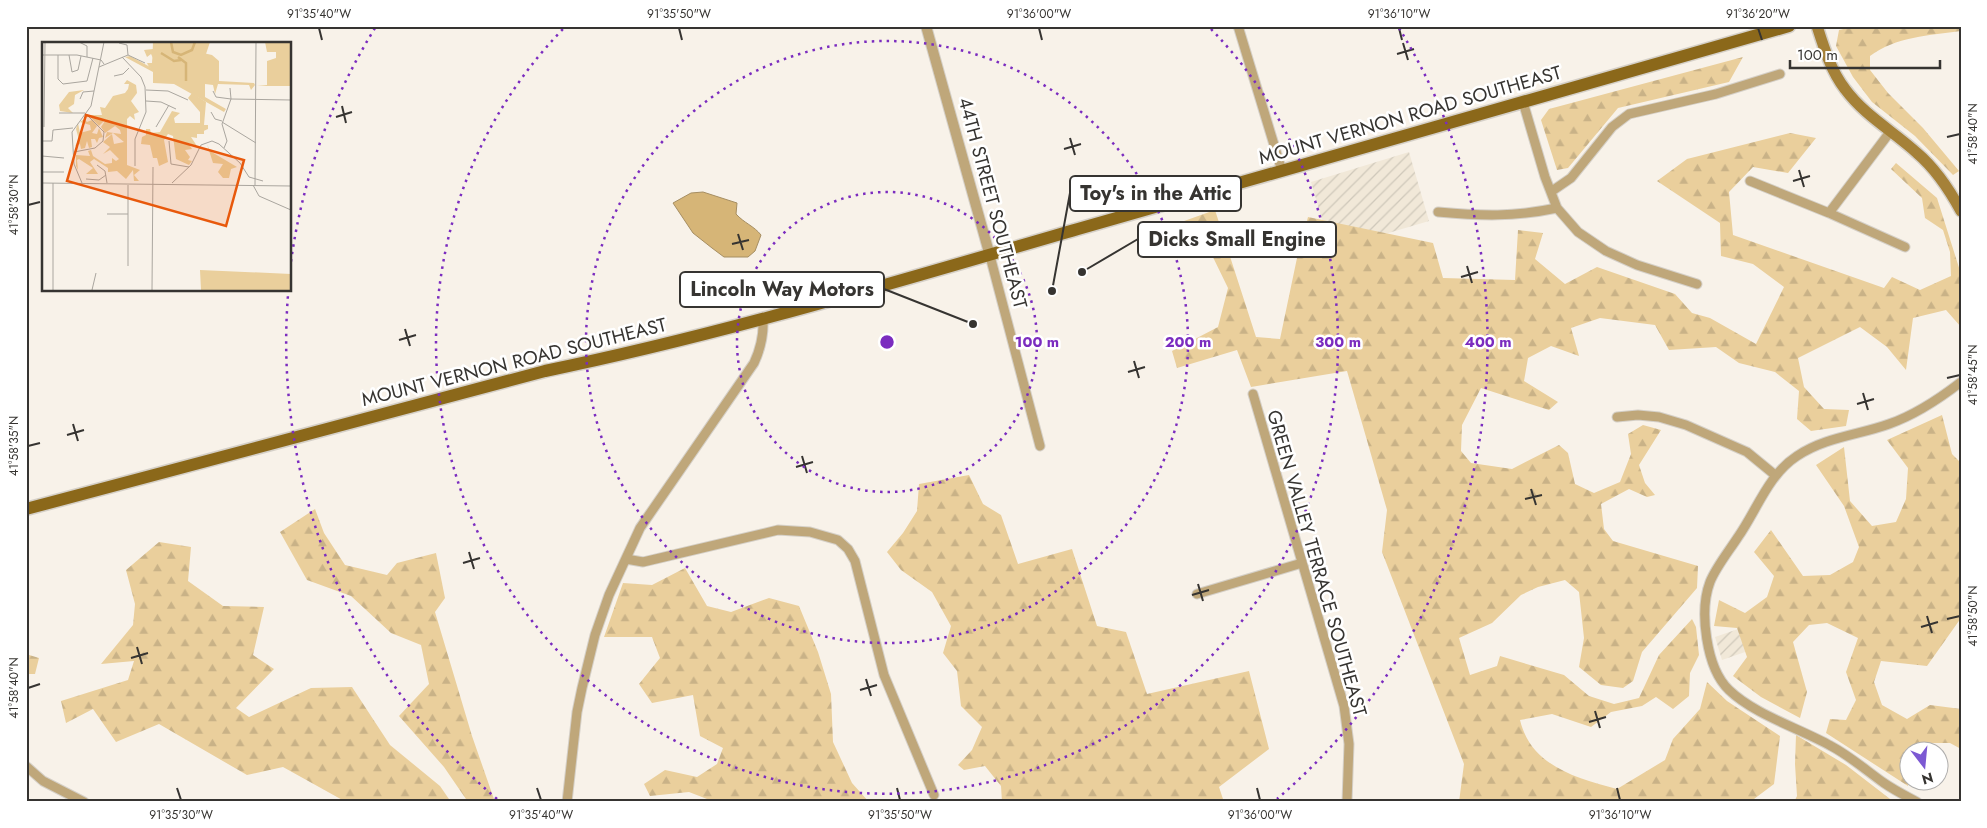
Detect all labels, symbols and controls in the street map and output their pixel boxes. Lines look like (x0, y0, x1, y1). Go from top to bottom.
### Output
text: 91°35'40"W (287, 5, 351, 23)
text: 91°35'50"W (647, 5, 711, 23)
text: 91°36'00"W (1007, 5, 1071, 23)
text: 91°36'10"W (1368, 5, 1430, 23)
text: 91°36'20"W (1726, 5, 1790, 23)
scale bar (1790, 38, 1940, 70)
inset map (42, 42, 291, 291)
text: 100 m (1797, 44, 1838, 66)
street label: MOUNT VERNON ROAD SOUTHEAST (1256, 59, 1565, 171)
street label: 44TH STREET SOUTHEAST (952, 94, 1034, 312)
text: 41°58'40"N (1964, 103, 1982, 165)
text: 41°58'30"N (5, 174, 23, 236)
callout: Toy's in the Attic (1070, 176, 1241, 211)
text: Toy's in the Attic (1080, 179, 1232, 208)
callout: Dicks Small Engine (1138, 222, 1336, 257)
text: Dicks Small Engine (1148, 225, 1326, 254)
callout: Lincoln Way Motors (680, 272, 884, 307)
text: Lincoln Way Motors (690, 275, 874, 304)
street label: MOUNT VERNON ROAD SOUTHEAST (359, 311, 670, 413)
text: 100 m (1015, 331, 1059, 353)
text: 200 m (1165, 331, 1211, 353)
text: 300 m (1315, 331, 1361, 353)
text: 400 m (1464, 331, 1512, 353)
centre of rings (878, 333, 896, 351)
text: 41°58'45"N (1964, 344, 1982, 406)
street label: GREEN VALLEY TERRACE SOUTHEAST (1260, 407, 1374, 719)
text: 41°58'35"N (5, 416, 23, 476)
text: 41°58'50"N (1964, 585, 1982, 647)
text: 41°58'40"N (5, 657, 23, 719)
north arrow (1900, 740, 1950, 790)
text: N (1919, 767, 1936, 790)
text: 91°35'30"W (149, 806, 213, 824)
text: 91°35'40"W (509, 806, 573, 824)
text: 91°35'50"W (868, 806, 932, 824)
text: 91°36'00"W (1228, 806, 1292, 824)
text: 91°36'10"W (1589, 806, 1651, 824)

